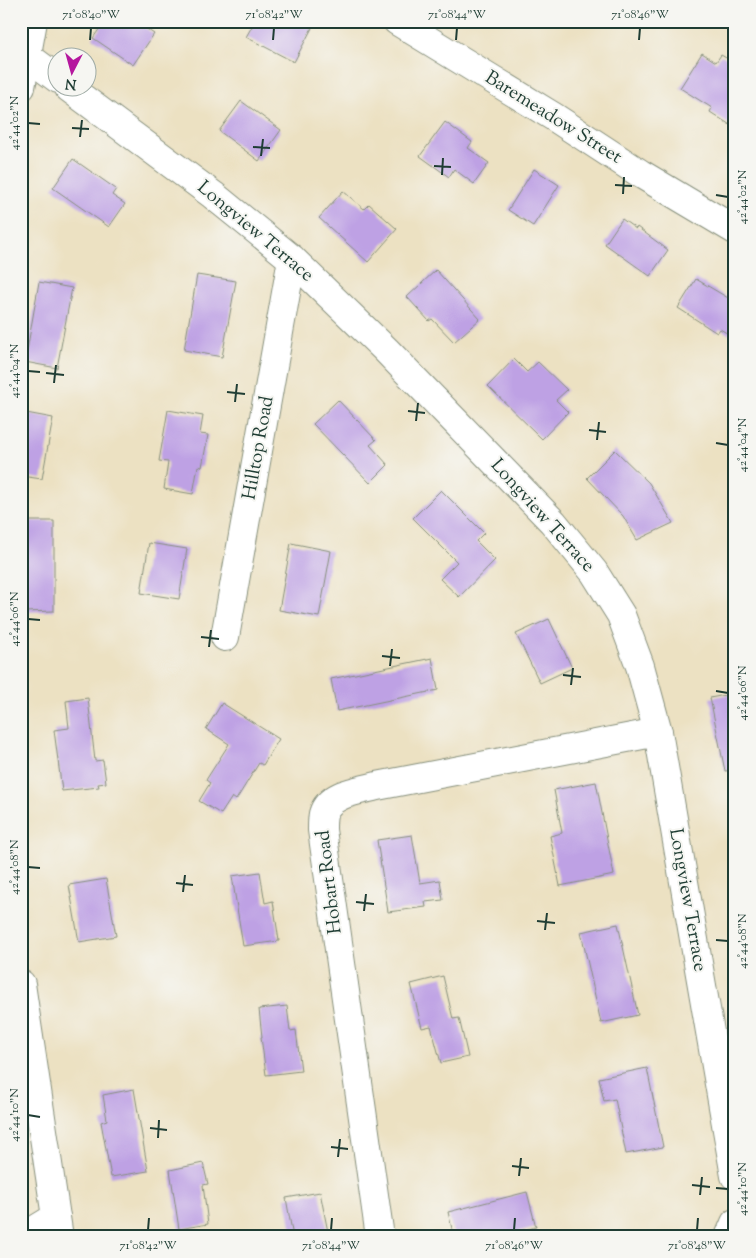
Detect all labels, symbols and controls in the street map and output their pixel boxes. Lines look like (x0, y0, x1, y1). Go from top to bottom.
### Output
text: 71°08'40"W (62, 6, 121, 24)
text: 71°08'42"W (245, 6, 303, 24)
text: 71°08'44"W (428, 6, 487, 24)
text: 71°08'46"W (611, 6, 670, 24)
north arrow (48, 48, 98, 98)
street label: Baremeadow Street (479, 65, 627, 171)
text: N (64, 72, 77, 93)
text: 42°44'02"N (6, 95, 24, 150)
text: 42°44'02"N (734, 169, 752, 224)
street label: Longview Terrace (191, 175, 319, 289)
text: 42°44'04"N (6, 343, 24, 398)
street label: Hilltop Road (237, 394, 281, 502)
text: 42°44'04"N (734, 417, 752, 472)
street label: Longview Terrace (483, 453, 601, 579)
text: 42°44'06"N (6, 591, 24, 647)
text: 42°44'06"N (734, 665, 752, 721)
street label: Longview Terrace (661, 826, 713, 974)
street label: Hobart Road (310, 828, 350, 936)
text: 42°44'08"N (6, 839, 24, 895)
text: 42°44'08"N (734, 913, 752, 969)
text: 42°44'10"N (6, 1088, 24, 1142)
text: 42°44'10"N (734, 1162, 752, 1216)
text: 71°08'42"W (119, 1237, 177, 1255)
text: 71°08'44"W (302, 1237, 361, 1255)
text: 71°08'46"W (485, 1237, 544, 1255)
text: 71°08'48"W (668, 1237, 727, 1255)

